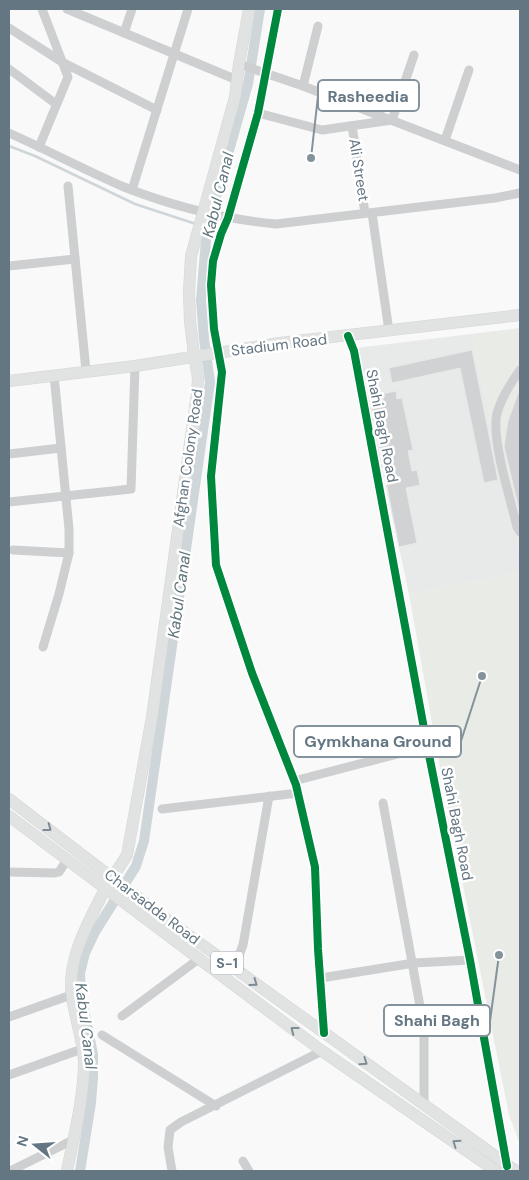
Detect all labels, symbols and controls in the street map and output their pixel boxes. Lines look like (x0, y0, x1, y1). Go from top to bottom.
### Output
callout: Rasheedia (318, 80, 419, 111)
text: Rasheedia (327, 86, 409, 107)
street label: Ali Street (344, 137, 374, 203)
water label: Kabul Canal (197, 150, 239, 240)
street label: Stadium Road (230, 329, 328, 361)
street label: Shahi Bagh Road (361, 368, 403, 484)
street label: Afghan Colony Road (168, 388, 208, 528)
water label: Kabul Canal (163, 550, 196, 640)
callout: Gymkhana Ground (294, 726, 461, 757)
text: Gymkhana Ground (304, 731, 452, 752)
street label: Shahi Bagh Road (436, 766, 478, 882)
one-way arrow (42, 823, 51, 831)
street label: Charsadda Road (100, 865, 204, 949)
road number: S-1 (211, 951, 243, 974)
one-way arrow (248, 977, 258, 986)
water label: Kabul Canal (70, 982, 102, 1071)
callout: Shahi Bagh (384, 1005, 490, 1036)
text: Shahi Bagh (394, 1010, 480, 1031)
one-way arrow (290, 1027, 300, 1036)
one-way arrow (358, 1056, 368, 1065)
north arrow (10, 1120, 60, 1170)
text: N (12, 1134, 33, 1149)
one-way arrow (452, 1140, 462, 1149)

